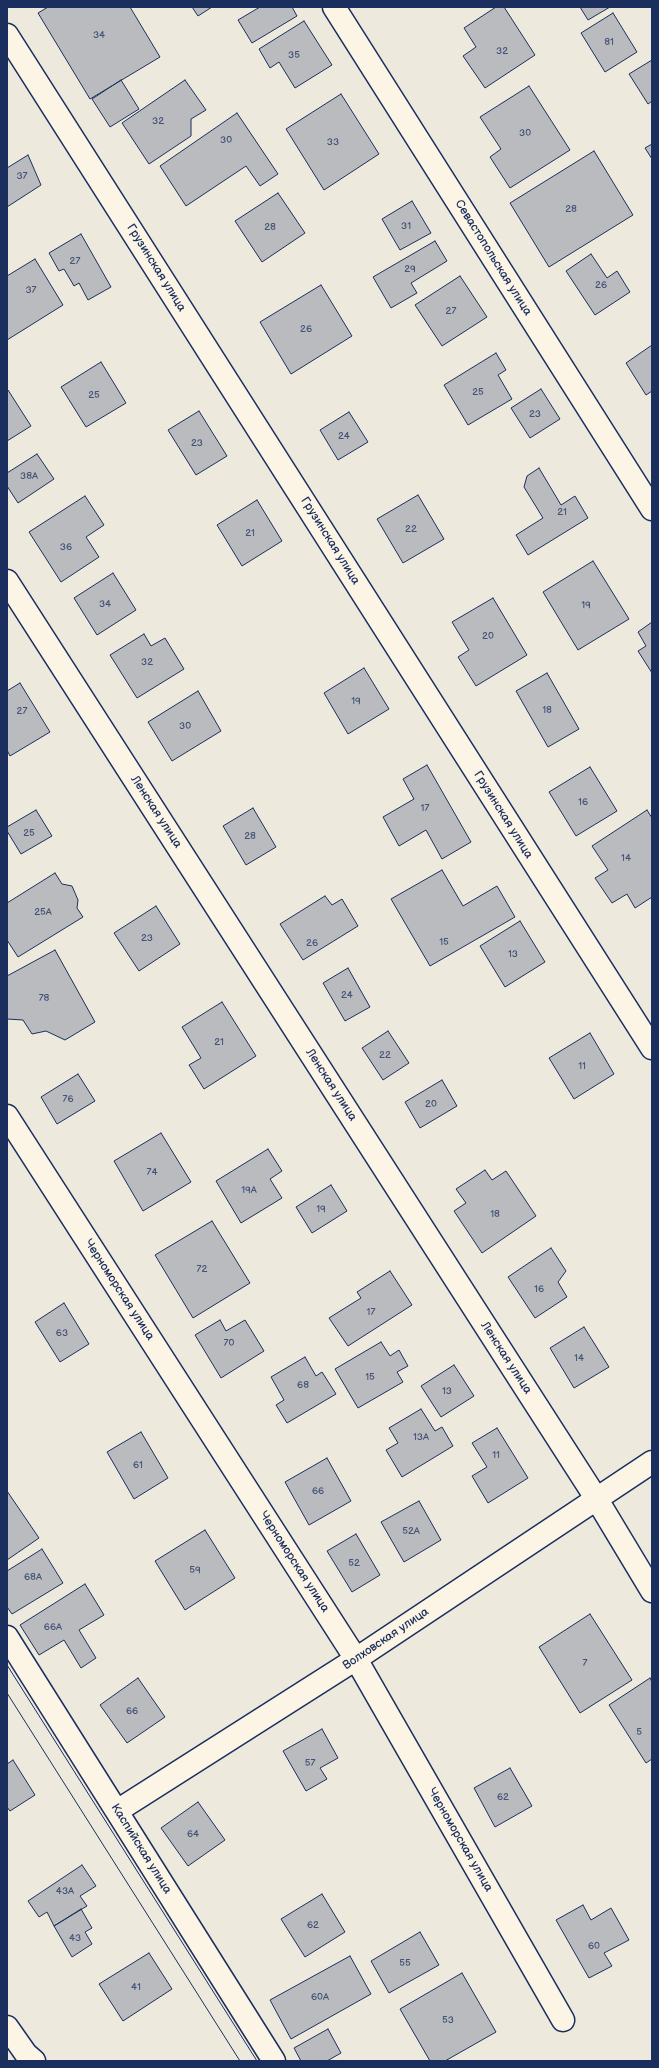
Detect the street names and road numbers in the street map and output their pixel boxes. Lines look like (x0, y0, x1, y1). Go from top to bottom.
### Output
street label: Севастопольская улица (451, 197, 535, 319)
street label: Грузинская улица (123, 222, 189, 314)
street label: Грузинская улица (297, 495, 363, 587)
street label: Грузинская улица (470, 769, 536, 861)
street label: Ленская улица (127, 773, 185, 851)
street label: Ленская улица (302, 1046, 360, 1124)
street label: Черноморская улица (81, 1237, 157, 1343)
street label: Ленская улица (477, 1319, 535, 1397)
street label: Черноморская улица (256, 1509, 332, 1615)
street label: Волховская улица (340, 1605, 432, 1673)
street label: Черноморская улица (424, 1785, 496, 1895)
street label: Каспийская улица (107, 1801, 175, 1897)

